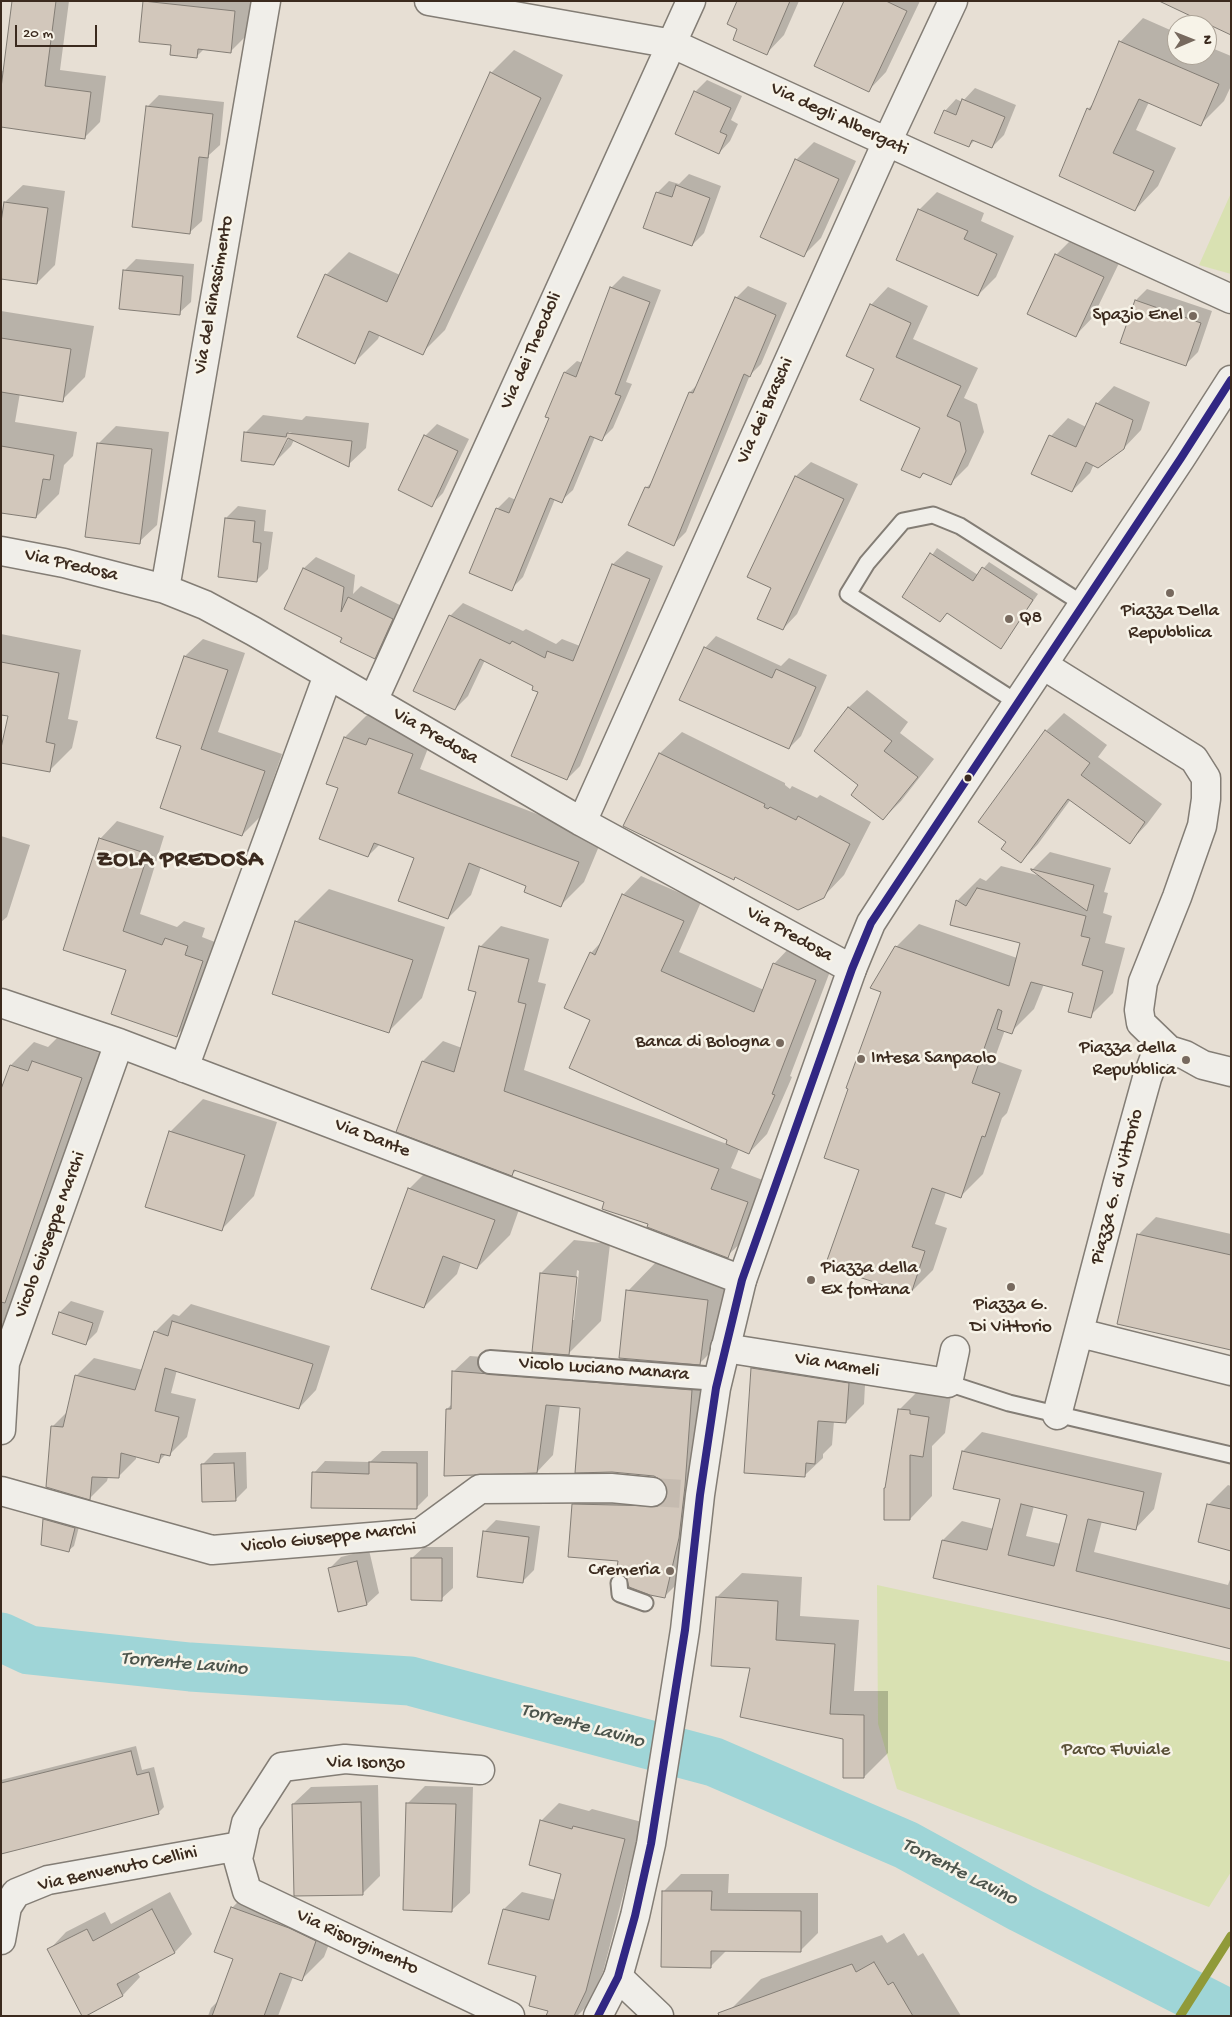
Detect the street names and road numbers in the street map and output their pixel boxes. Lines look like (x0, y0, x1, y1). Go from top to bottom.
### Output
street label: Via degli Albergati (766, 78, 912, 162)
street label: Via del Rinascimento (190, 214, 240, 376)
street label: Via dei Theodoli (496, 289, 568, 413)
street label: Via dei Braschi (732, 354, 800, 468)
street label: Via Predosa (22, 544, 120, 588)
street label: Via Predosa (388, 703, 482, 771)
street label: Via Predosa (742, 902, 836, 968)
street label: Piazza G. di Vittorio (1086, 1107, 1150, 1267)
street label: Via Dante (331, 1114, 413, 1164)
street label: Vicolo Giuseppe Marchi (10, 1149, 92, 1321)
street label: Via Mameli (793, 1348, 881, 1384)
street label: Vicolo Luciano Manara (518, 1353, 690, 1387)
street label: Vicolo Giuseppe Marchi (240, 1518, 418, 1560)
street label: Via Isonzo (327, 1752, 405, 1776)
street label: Via Benvenuto Cellini (36, 1842, 200, 1898)
street label: Via Risorgimento (292, 1905, 422, 1981)

